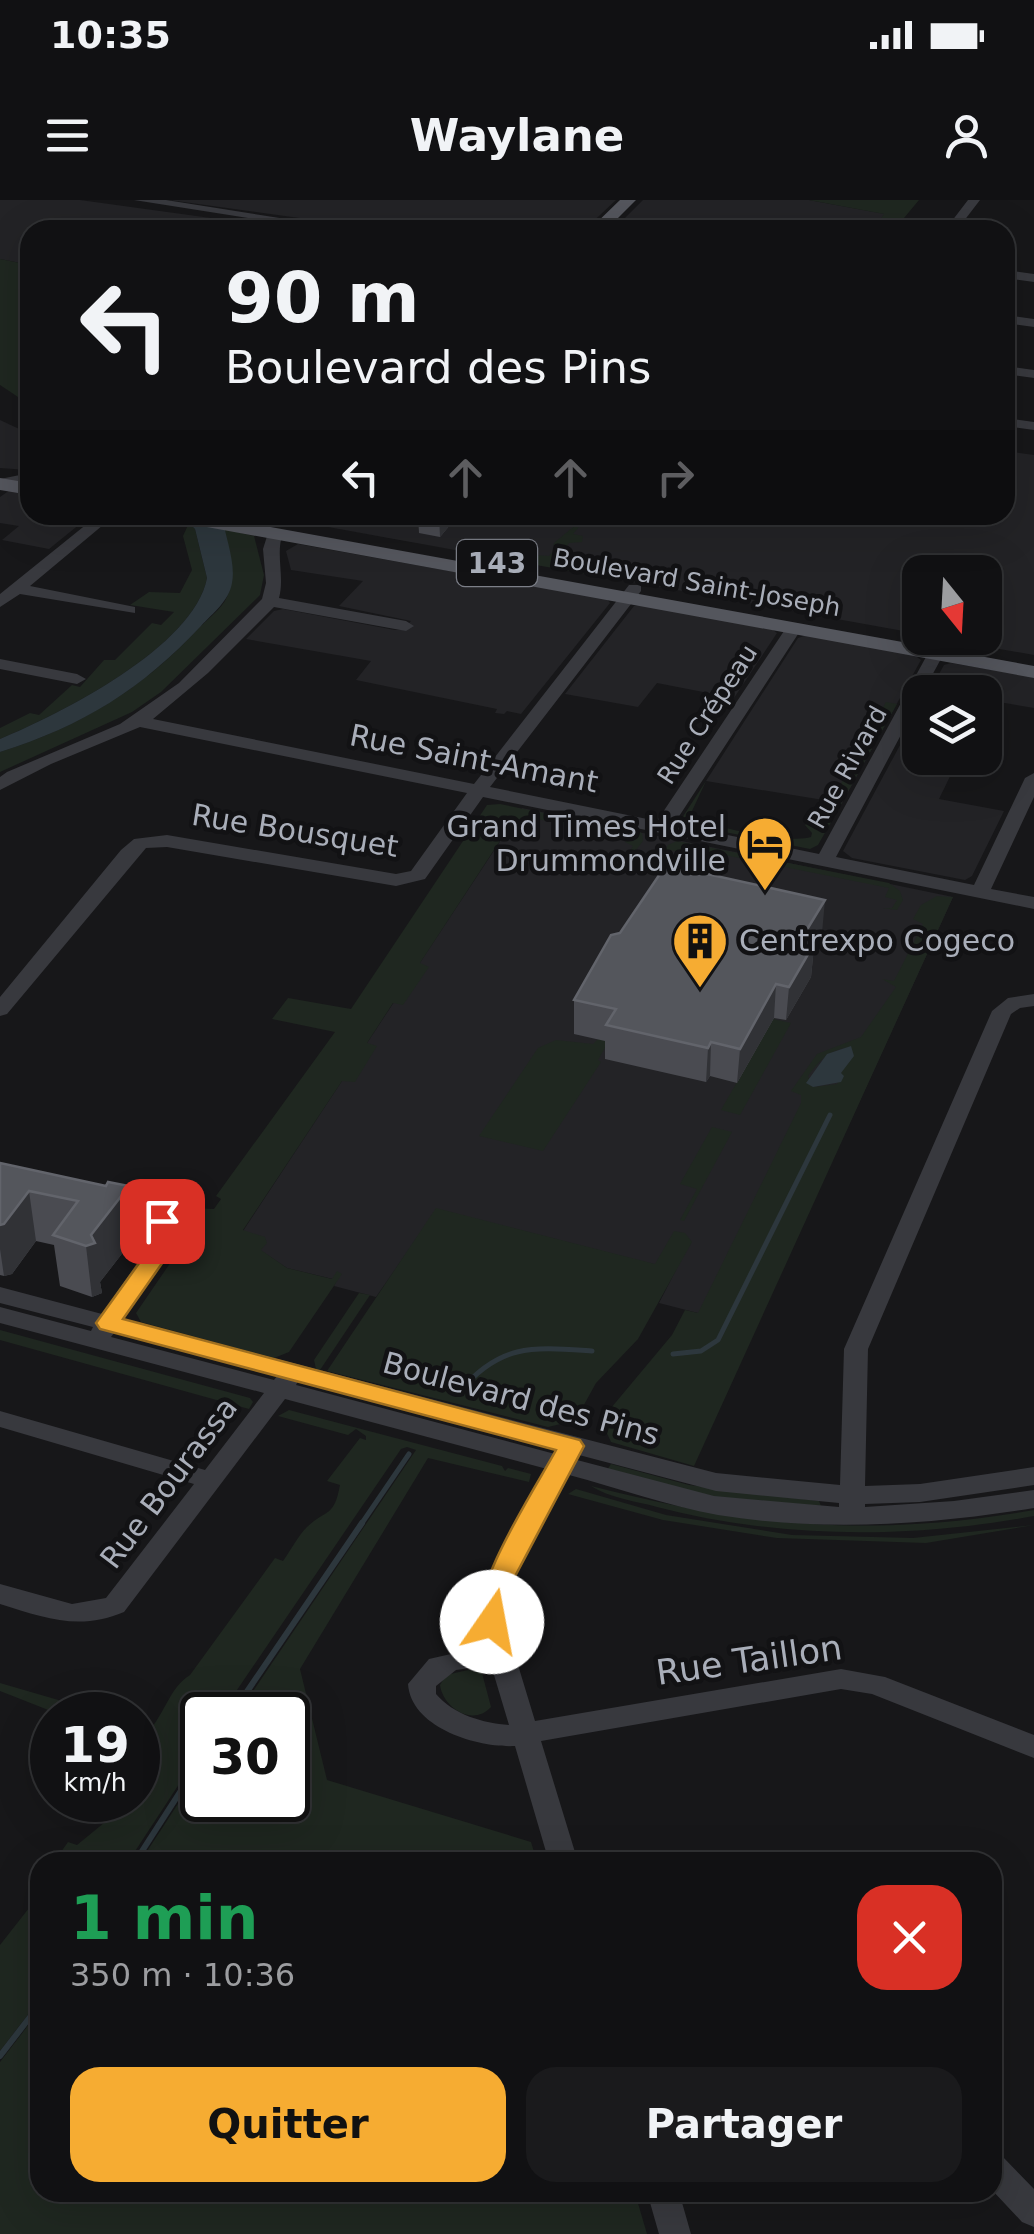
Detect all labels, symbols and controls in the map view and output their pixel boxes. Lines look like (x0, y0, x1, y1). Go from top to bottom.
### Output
text: 10:35 (50, 13, 171, 57)
icon: menu (40, 108, 95, 163)
icon: person (939, 108, 994, 163)
text: Waylane (410, 109, 624, 162)
text: 90 m (225, 257, 420, 339)
icon: left (60, 260, 190, 390)
text: Boulevard des Pins (225, 341, 652, 394)
icon: left (333, 450, 388, 505)
icon: ahead (438, 450, 493, 505)
icon: ahead (543, 450, 598, 505)
icon: right (648, 450, 703, 505)
road number: 143 (457, 540, 537, 586)
street label: Boulevard Saint-Joseph (551, 543, 843, 622)
north arrow (902, 555, 1002, 655)
map controls (902, 555, 1002, 775)
street label: Rue Crépeau (652, 639, 763, 789)
button: layers (902, 675, 1002, 775)
street label: Rue Rivard (802, 701, 893, 834)
street label: Rue Saint-Amant (347, 717, 601, 800)
street label: Rue Bousquet (189, 797, 401, 864)
place label: Grand Times Hotel Drummondville (446, 809, 726, 878)
hotel icon: Grand Times Hotel Drummondville (735, 814, 795, 893)
building icon: Centrexpo Cogeco (670, 911, 730, 990)
place label: Centrexpo Cogeco (739, 923, 1015, 958)
pin (120, 1179, 205, 1264)
icon: arrive (135, 1194, 190, 1249)
street label: Boulevard des Pins (379, 1345, 663, 1452)
street label: Rue Bourassa (93, 1390, 244, 1575)
position arrow (440, 1570, 544, 1674)
street label: Rue Taillon (653, 1627, 845, 1693)
speed limit sign: 30 (180, 1692, 310, 1822)
text: 19 (60, 1716, 130, 1774)
text: km/h (63, 1768, 127, 1797)
text: 1 min (70, 1883, 258, 1953)
button: close (857, 1885, 962, 1990)
text: 350 m · 10:36 (70, 1956, 295, 1994)
button: Quitter (70, 2067, 506, 2182)
button: Partager (526, 2067, 962, 2182)

